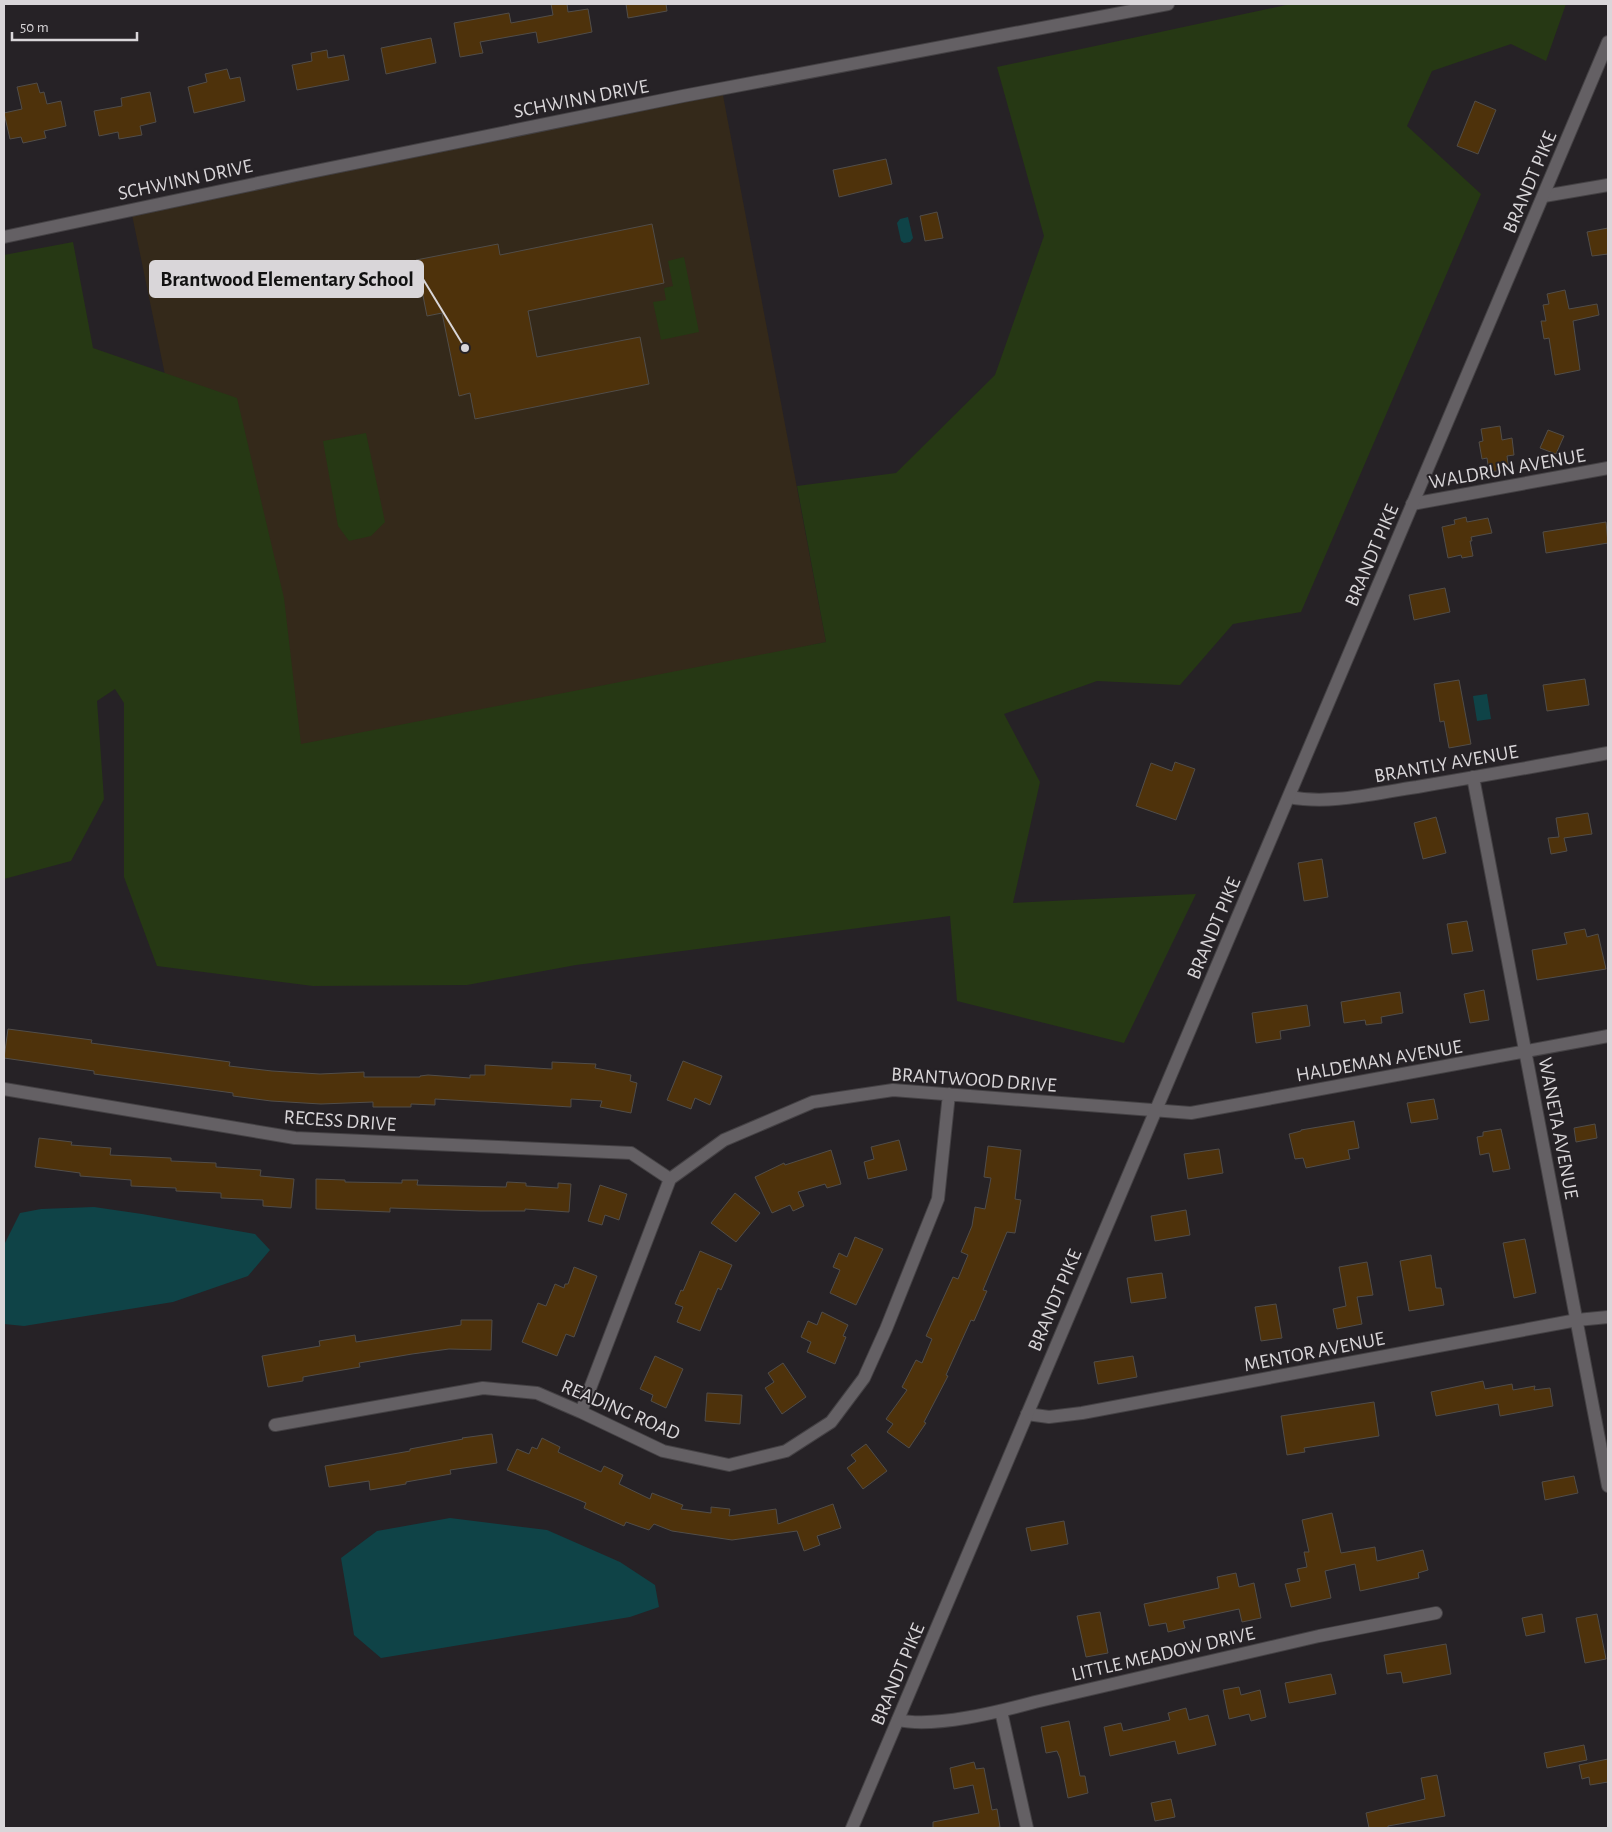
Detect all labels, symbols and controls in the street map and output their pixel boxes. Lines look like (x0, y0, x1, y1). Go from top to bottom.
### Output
scale bar (12, 10, 138, 42)
text: 50 m (20, 20, 49, 35)
street label: SCHWINN DRIVE (512, 76, 651, 122)
street label: BRANDT PIKE (1499, 128, 1560, 236)
street label: SCHWINN DRIVE (116, 156, 255, 204)
callout: Brantwood Elementary School (150, 261, 423, 297)
text: Brantwood Elementary School (160, 269, 414, 290)
street label: WALDRUN AVENUE (1428, 445, 1587, 493)
street label: BRANDT PIKE (1341, 501, 1402, 609)
street label: BRANTLY AVENUE (1373, 741, 1520, 786)
street label: BRANDT PIKE (1183, 874, 1244, 982)
street label: HALDEMAN AVENUE (1295, 1036, 1464, 1085)
street label: WANETA AVENUE (1534, 1056, 1582, 1201)
street label: BRANTWOOD DRIVE (891, 1064, 1058, 1096)
street label: RECESS DRIVE (283, 1107, 397, 1135)
street label: BRANDT PIKE (1024, 1246, 1085, 1354)
street label: MENTOR AVENUE (1242, 1328, 1387, 1375)
street label: READING ROAD (558, 1376, 683, 1444)
street label: BRANDT PIKE (867, 1620, 928, 1728)
street label: LITTLE MEADOW DRIVE (1070, 1623, 1257, 1685)

